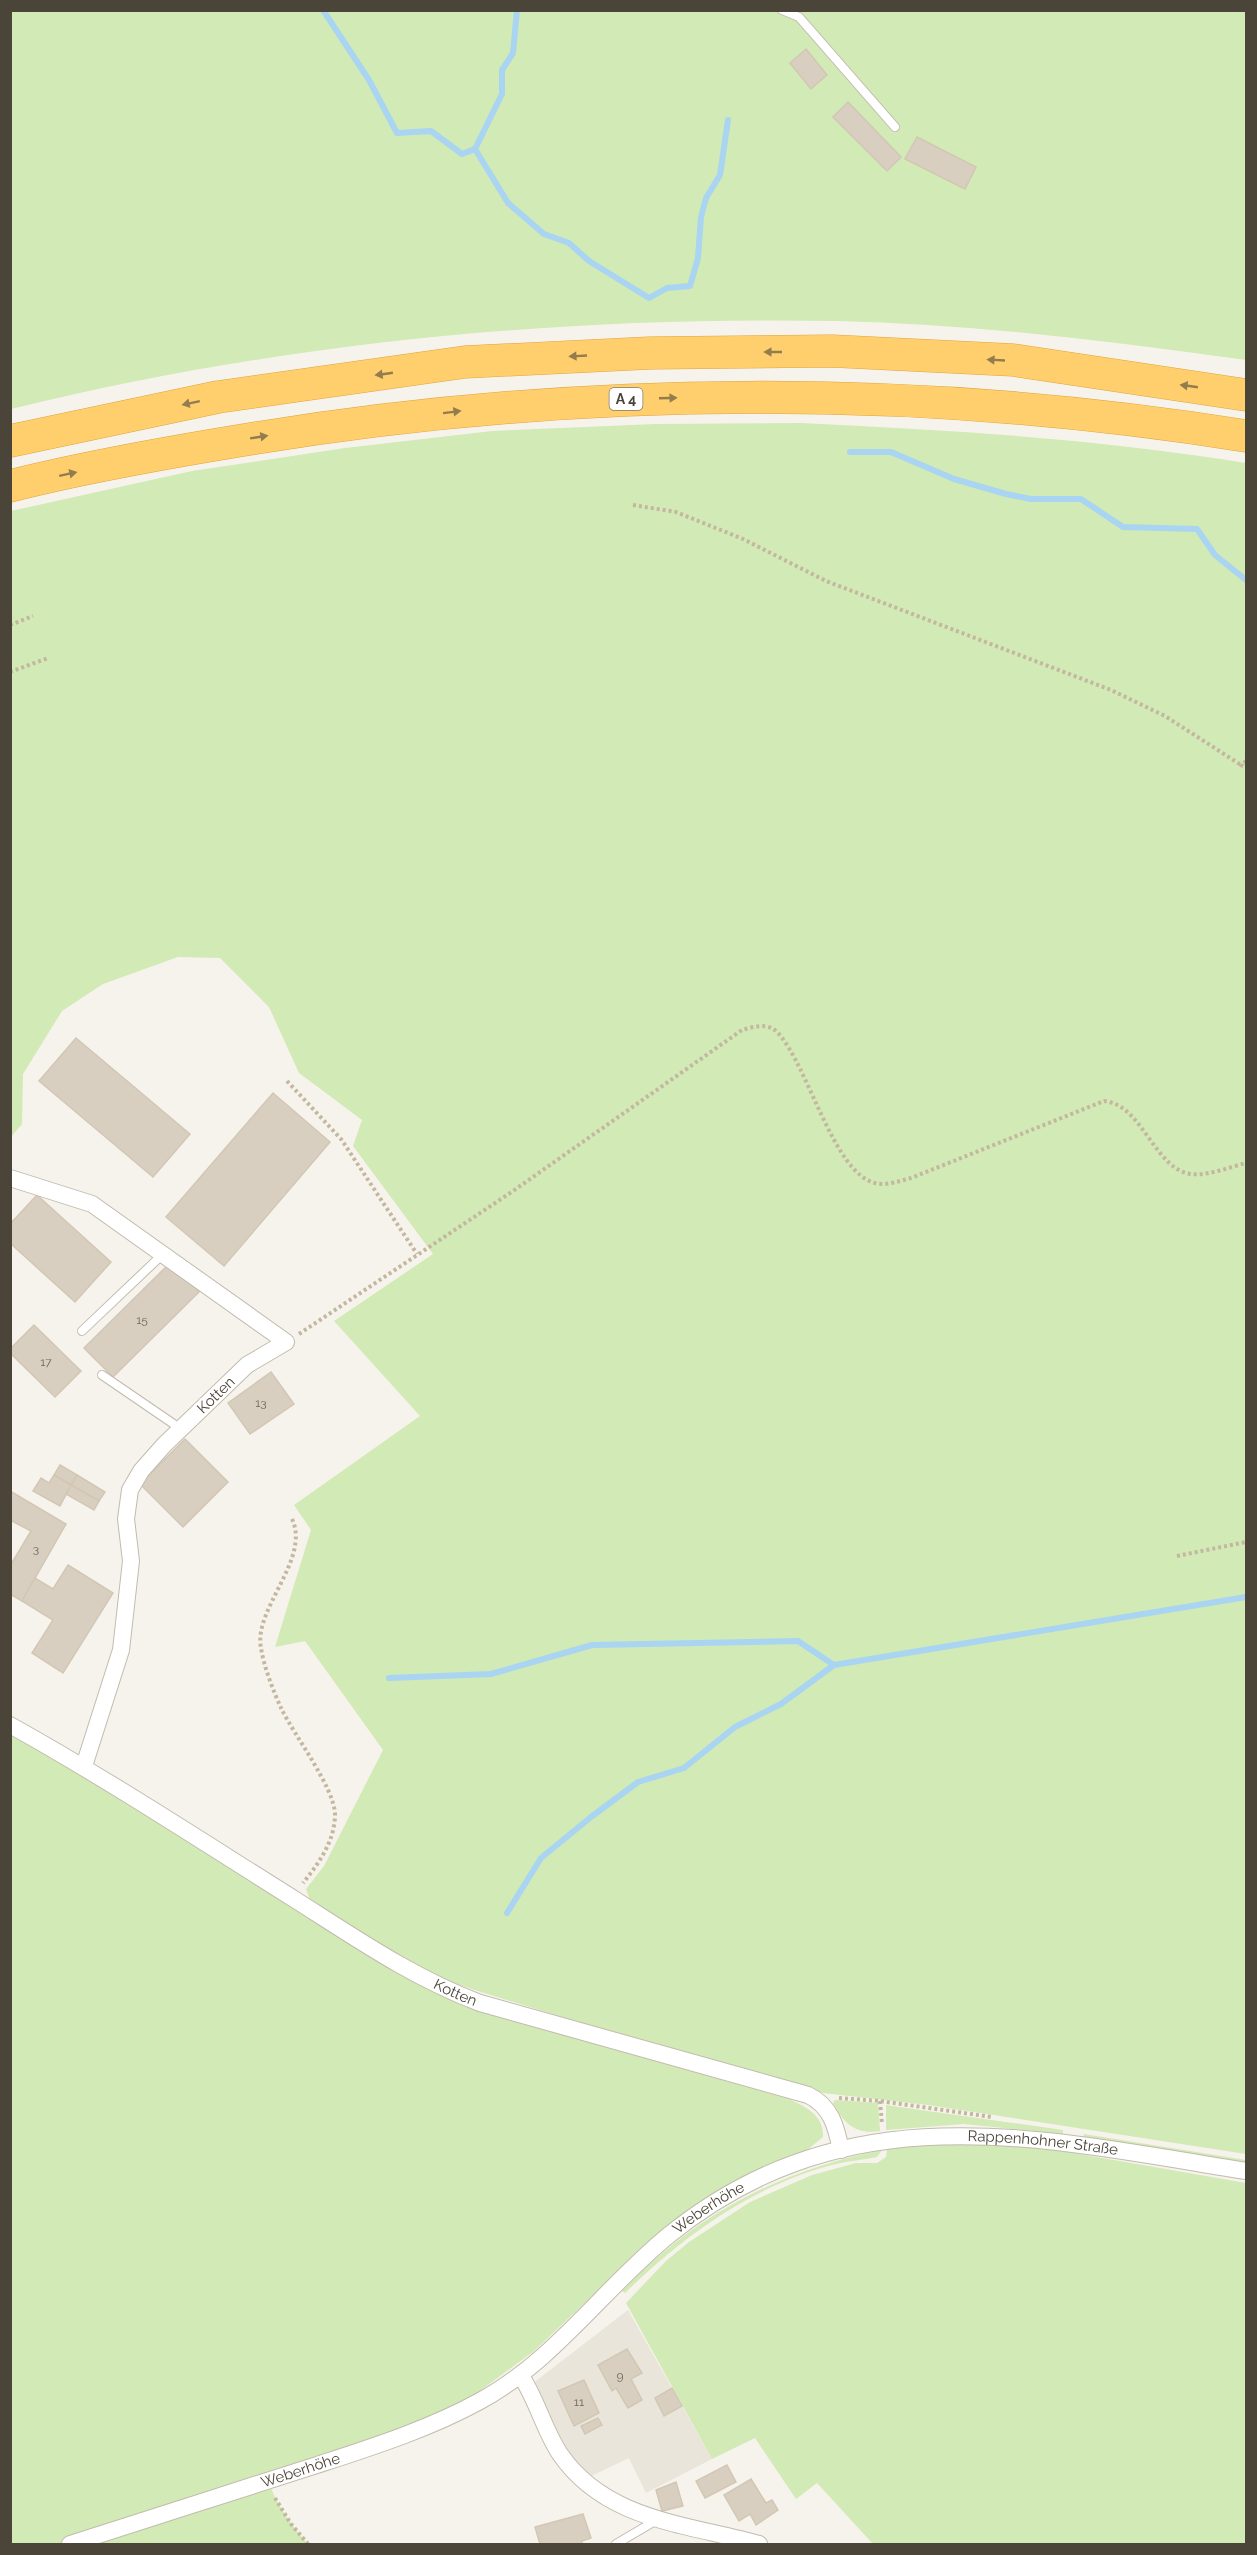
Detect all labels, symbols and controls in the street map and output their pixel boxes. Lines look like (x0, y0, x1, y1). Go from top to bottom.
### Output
one-way arrow (764, 347, 783, 357)
one-way arrow (569, 352, 588, 361)
one-way arrow (986, 355, 1005, 364)
one-way arrow (375, 369, 394, 378)
one-way arrow (1179, 382, 1198, 391)
road number: A 4 (610, 388, 642, 410)
one-way arrow (658, 393, 677, 402)
one-way arrow (182, 399, 201, 408)
one-way arrow (443, 407, 462, 416)
one-way arrow (250, 433, 269, 442)
one-way arrow (58, 469, 77, 478)
house number: 15 (136, 1313, 148, 1327)
house number: 17 (40, 1355, 52, 1369)
street label: Kotten (193, 1373, 239, 1417)
house number: 13 (255, 1396, 267, 1410)
house number: 3 (33, 1542, 39, 1556)
street label: Kotten (431, 1975, 480, 2010)
street label: Rappenhohner Straße (967, 2127, 1119, 2159)
street label: Weberhöhe (669, 2178, 748, 2238)
house number: 9 (616, 2369, 624, 2383)
house number: 11 (574, 2395, 584, 2409)
street label: Weberhöhe (259, 2449, 342, 2492)

